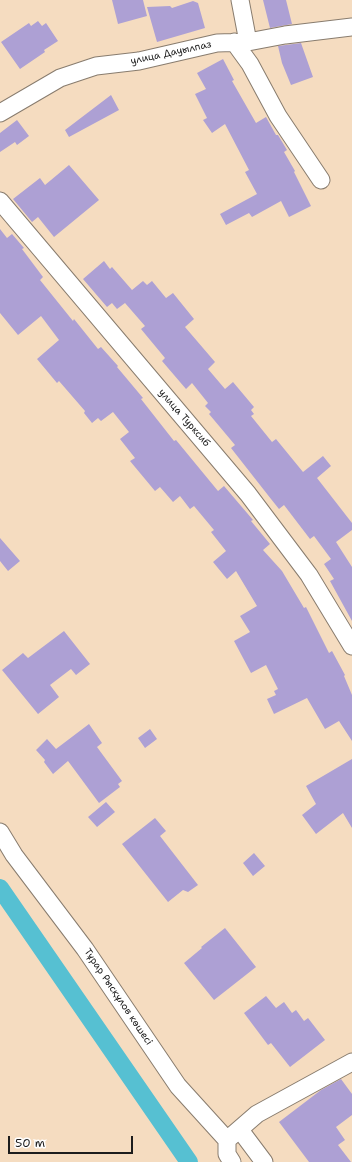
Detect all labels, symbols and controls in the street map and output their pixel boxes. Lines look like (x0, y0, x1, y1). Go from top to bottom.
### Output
street label: улица Дауылпаз (129, 39, 213, 67)
street label: улица Турксиб (156, 387, 212, 449)
street label: Тұрар Рысқұлов көшесі (81, 947, 155, 1047)
scale bar (10, 1128, 135, 1154)
text: 50 m (15, 1135, 45, 1151)

